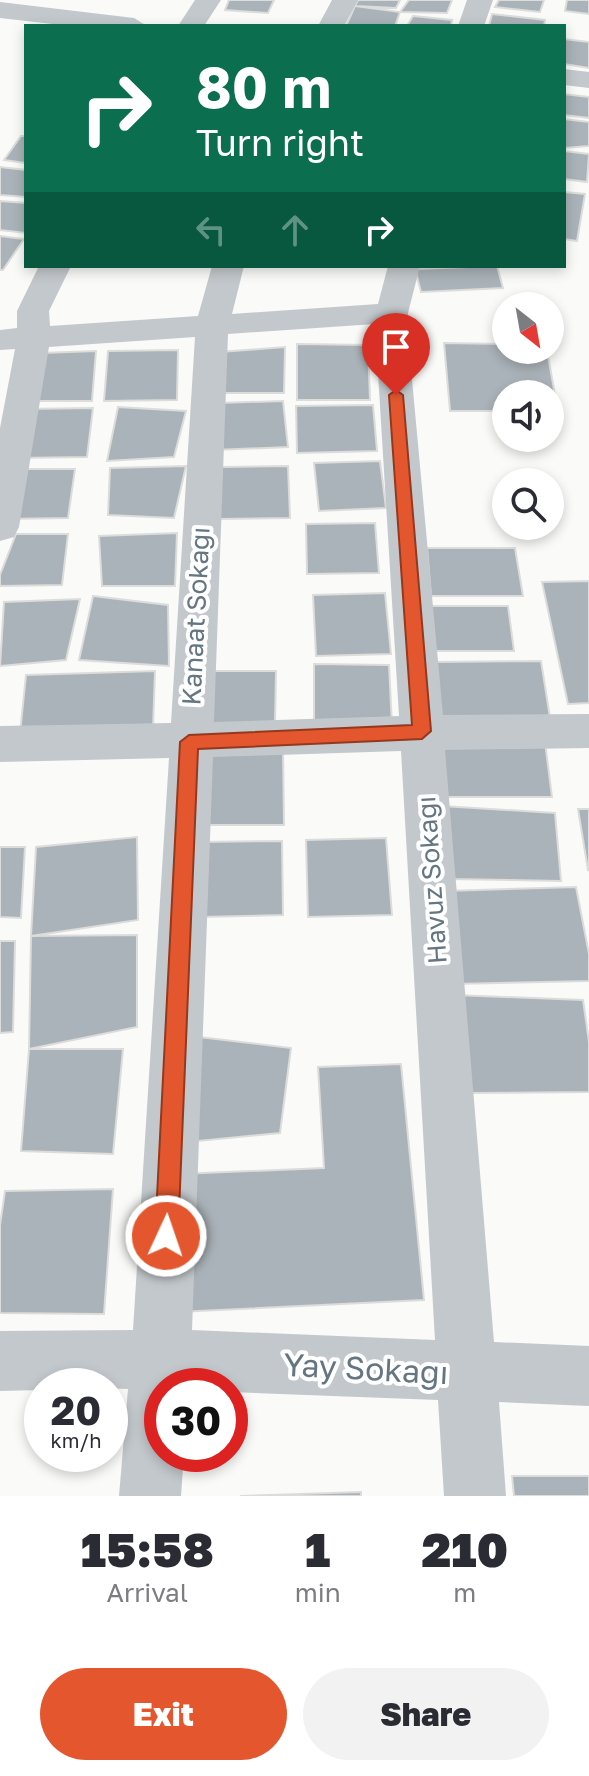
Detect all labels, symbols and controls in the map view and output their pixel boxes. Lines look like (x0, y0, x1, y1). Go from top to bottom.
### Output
text: 80 m (196, 53, 331, 120)
icon: right (64, 56, 168, 160)
text: Turn right (196, 121, 364, 164)
icon: left (189, 208, 233, 252)
icon: ahead (273, 208, 317, 252)
icon: right (357, 208, 401, 252)
north arrow (492, 292, 564, 364)
map controls (492, 292, 564, 540)
pin (362, 313, 430, 395)
icon: arrive (374, 325, 418, 369)
button: sound (492, 380, 564, 452)
button: search (492, 468, 564, 540)
street label: Kanaat Sokağı (175, 526, 216, 706)
street label: Havuz Sokağı (410, 795, 453, 965)
position arrow (124, 1194, 208, 1278)
street label: Yay Sokağı (283, 1345, 449, 1391)
speed limit sign: 30 (144, 1368, 248, 1472)
text: 20 (51, 1386, 101, 1434)
text: km/h (51, 1428, 101, 1452)
text: 15:58 (81, 1520, 214, 1578)
text: 1 (305, 1520, 330, 1578)
text: 210 (421, 1520, 508, 1578)
text: Arrival (107, 1577, 188, 1608)
text: min (295, 1577, 341, 1608)
text: m (453, 1577, 476, 1608)
button: Exit (40, 1668, 287, 1760)
button: Share (303, 1668, 549, 1760)

